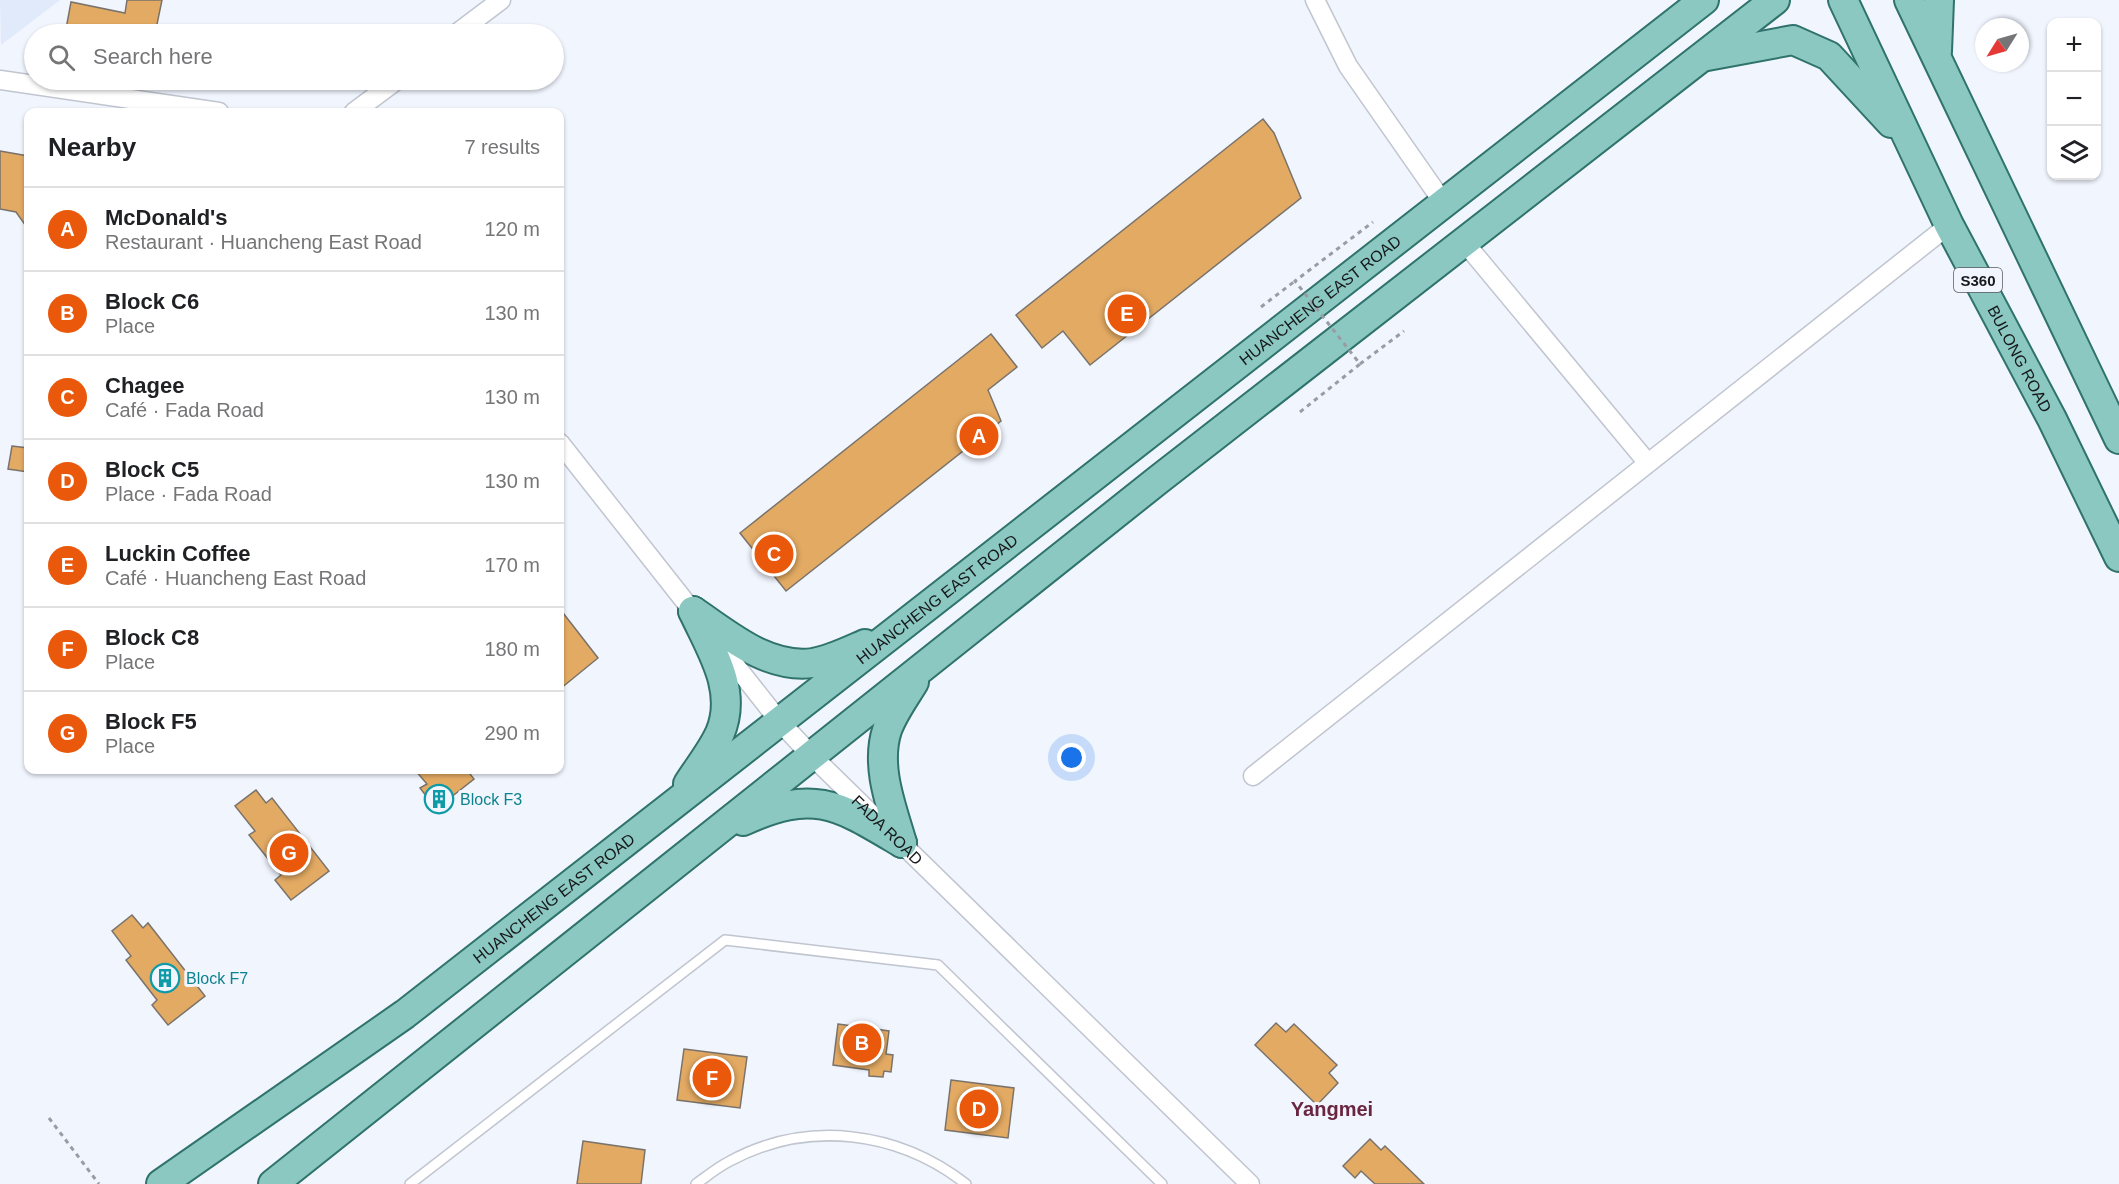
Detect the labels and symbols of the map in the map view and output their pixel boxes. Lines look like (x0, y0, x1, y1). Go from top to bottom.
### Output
north arrow (1975, 18, 2029, 72)
street label: HUANCHENG EAST ROAD (1236, 232, 1404, 368)
road number: S360 (1954, 268, 2002, 292)
pin: E (1108, 292, 1146, 336)
street label: BULONG ROAD (1985, 302, 2055, 415)
pin: A (960, 414, 998, 458)
street label: HUANCHENG EAST ROAD (853, 531, 1021, 667)
pin: C (754, 532, 794, 576)
your location (1057, 743, 1086, 772)
building icon: Block F3 (423, 783, 455, 815)
place label: Block F3 (460, 791, 522, 808)
street label: FADA ROAD (849, 792, 926, 868)
pin: G (270, 830, 308, 876)
street label: HUANCHENG EAST ROAD (470, 830, 638, 966)
building icon: Block F7 (149, 962, 181, 994)
place label: Block F7 (186, 970, 248, 987)
pin: B (842, 1020, 882, 1066)
pin: F (692, 1056, 732, 1100)
pin: D (960, 1086, 998, 1132)
district label: Yangmei (1291, 1098, 1373, 1120)

